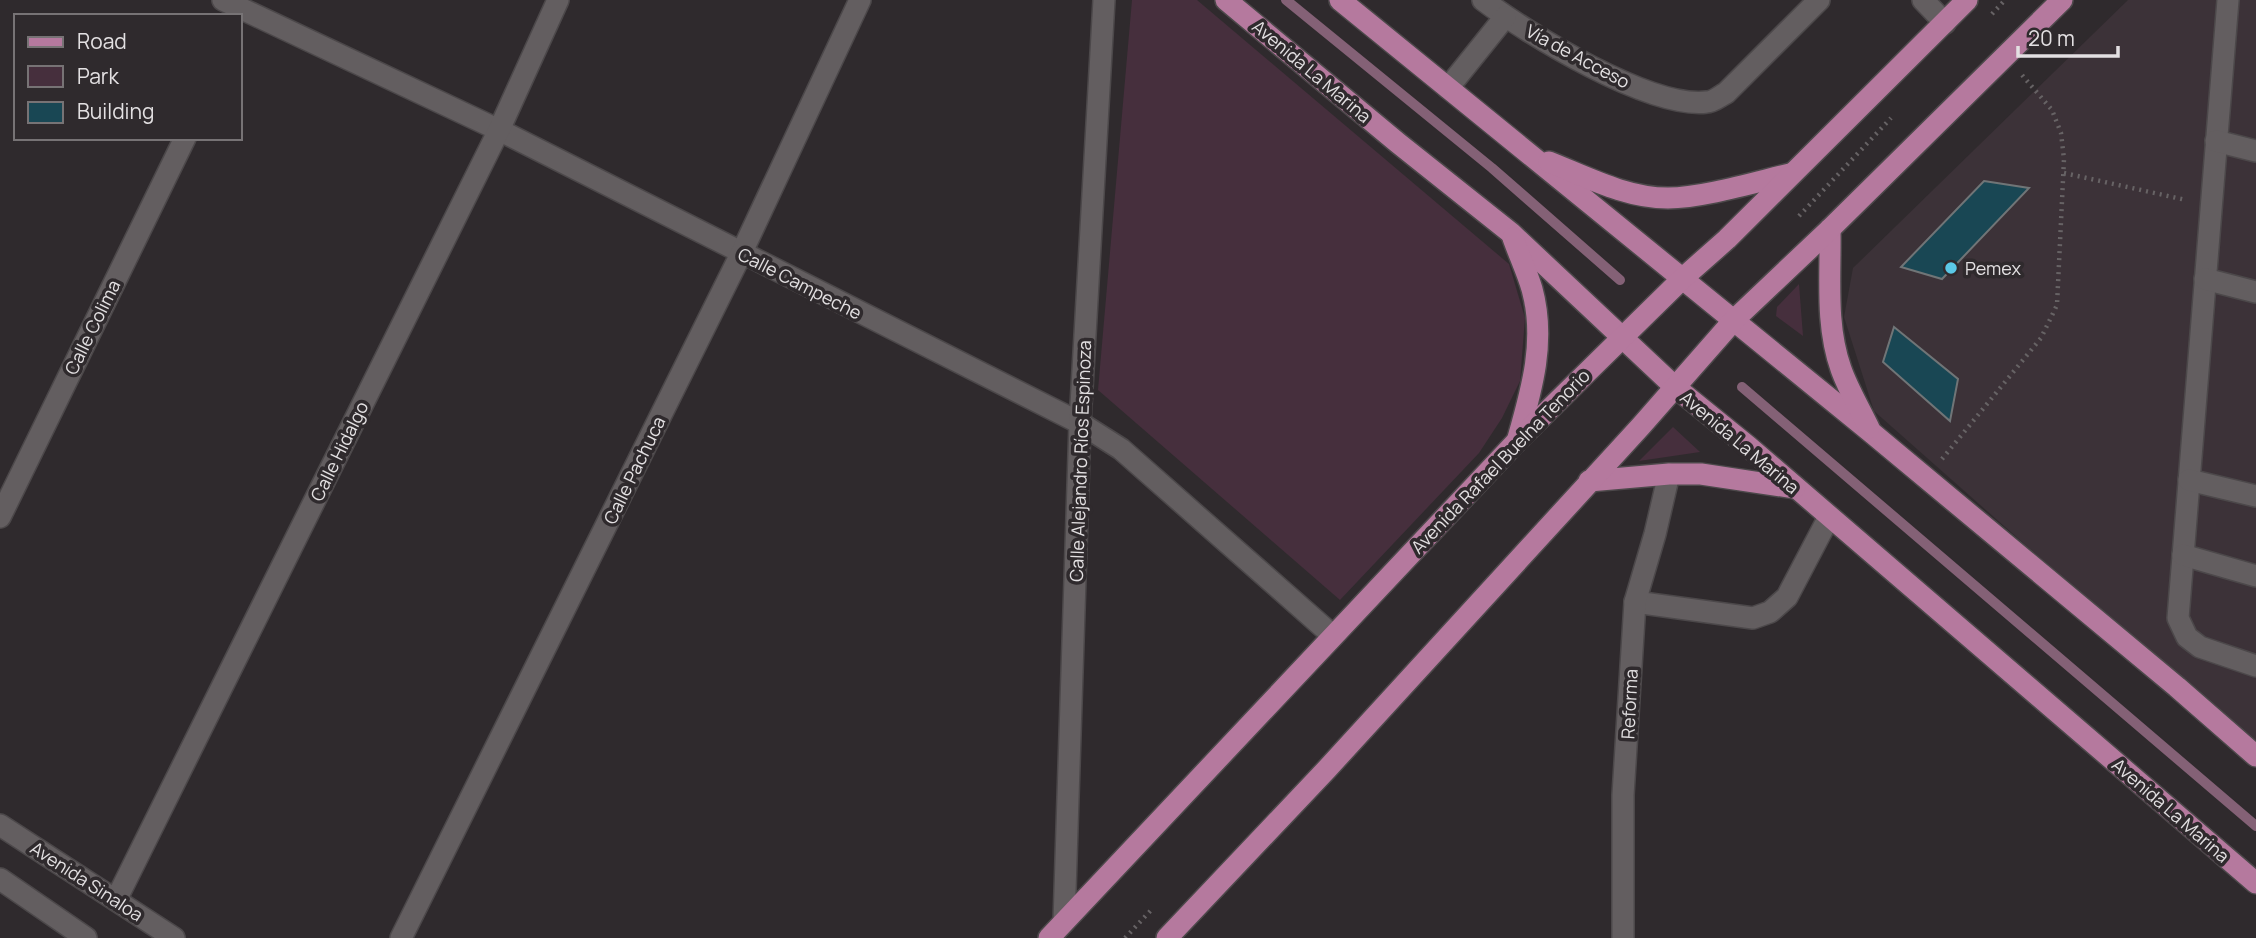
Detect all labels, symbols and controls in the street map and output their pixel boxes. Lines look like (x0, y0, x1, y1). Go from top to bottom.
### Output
legend (14, 14, 242, 140)
street label: Avenida La Marina (1248, 14, 1376, 128)
scale bar (2018, 14, 2118, 58)
street label: Vía de Acceso (1522, 19, 1634, 93)
text: 20 m (2028, 24, 2075, 52)
text: Road (77, 27, 127, 55)
text: Park (77, 62, 119, 90)
text: Building (77, 97, 154, 125)
street label: Calle Campeche (734, 241, 866, 325)
place label: Pemex (1965, 256, 2021, 280)
marker: Pemex (1943, 260, 1959, 276)
street label: Calle Colima (59, 276, 125, 378)
street label: Calle Alejandro Ríos Espinoza (1064, 340, 1096, 582)
street label: Avenida Rafael Buelna Tenorio (1405, 364, 1595, 558)
street label: Avenida La Marina (1676, 385, 1804, 499)
street label: Calle Hidalgo (305, 397, 373, 505)
street label: Calle Pachuca (598, 412, 670, 528)
street label: Reforma (1615, 668, 1643, 740)
street label: Avenida La Marina (2107, 752, 2235, 868)
street label: Avenida Sinaloa (26, 836, 148, 926)

